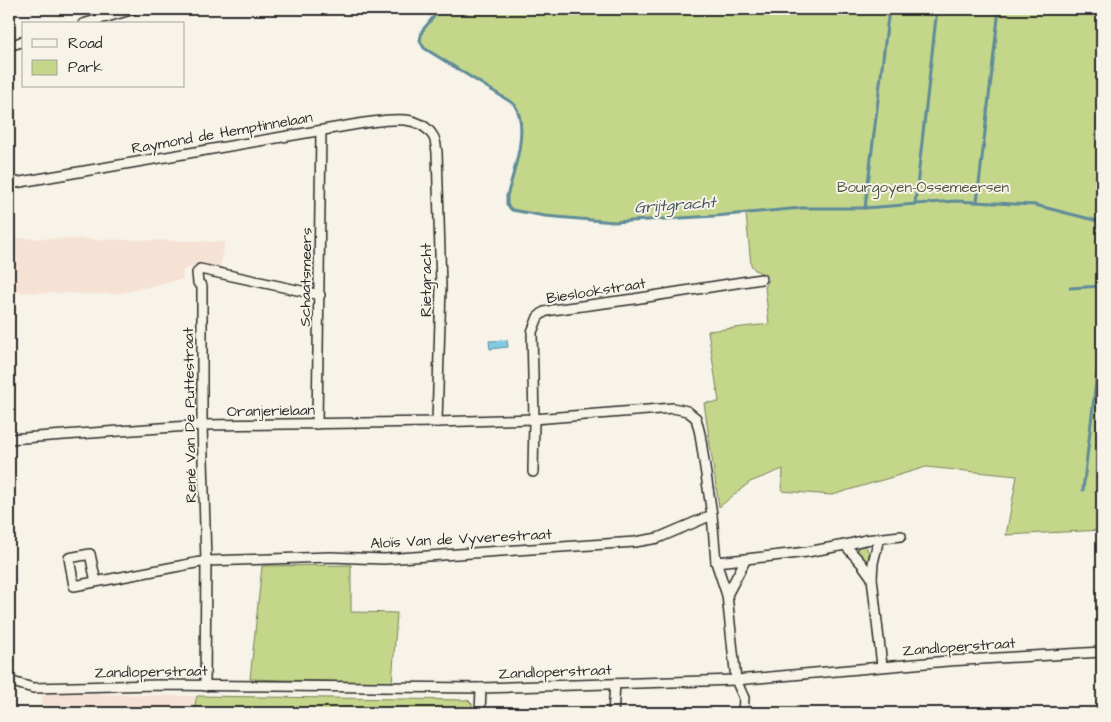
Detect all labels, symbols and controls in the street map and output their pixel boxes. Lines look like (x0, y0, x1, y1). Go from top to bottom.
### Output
legend (22, 22, 185, 88)
text: Road (68, 33, 103, 54)
text: Park (68, 57, 103, 78)
street label: Raymond de Hemptinnelaan (130, 107, 315, 160)
park label: Bourgoyen-Ossemeersen (837, 177, 1010, 199)
water label: Grijtgracht (634, 191, 718, 220)
street label: Schaatsmeers (295, 227, 317, 327)
street label: Rietgracht (416, 243, 438, 317)
street label: Bieslookstraat (545, 273, 647, 309)
street label: René Van De Puttestraat (178, 327, 202, 503)
street label: Oranjerielaan (227, 400, 316, 422)
street label: Aloïs Van de Vyverestraat (370, 524, 552, 555)
street label: Zandloperstraat (902, 633, 1016, 661)
street label: Zandloperstraat (498, 660, 612, 684)
street label: Zandloperstraat (94, 661, 208, 683)

